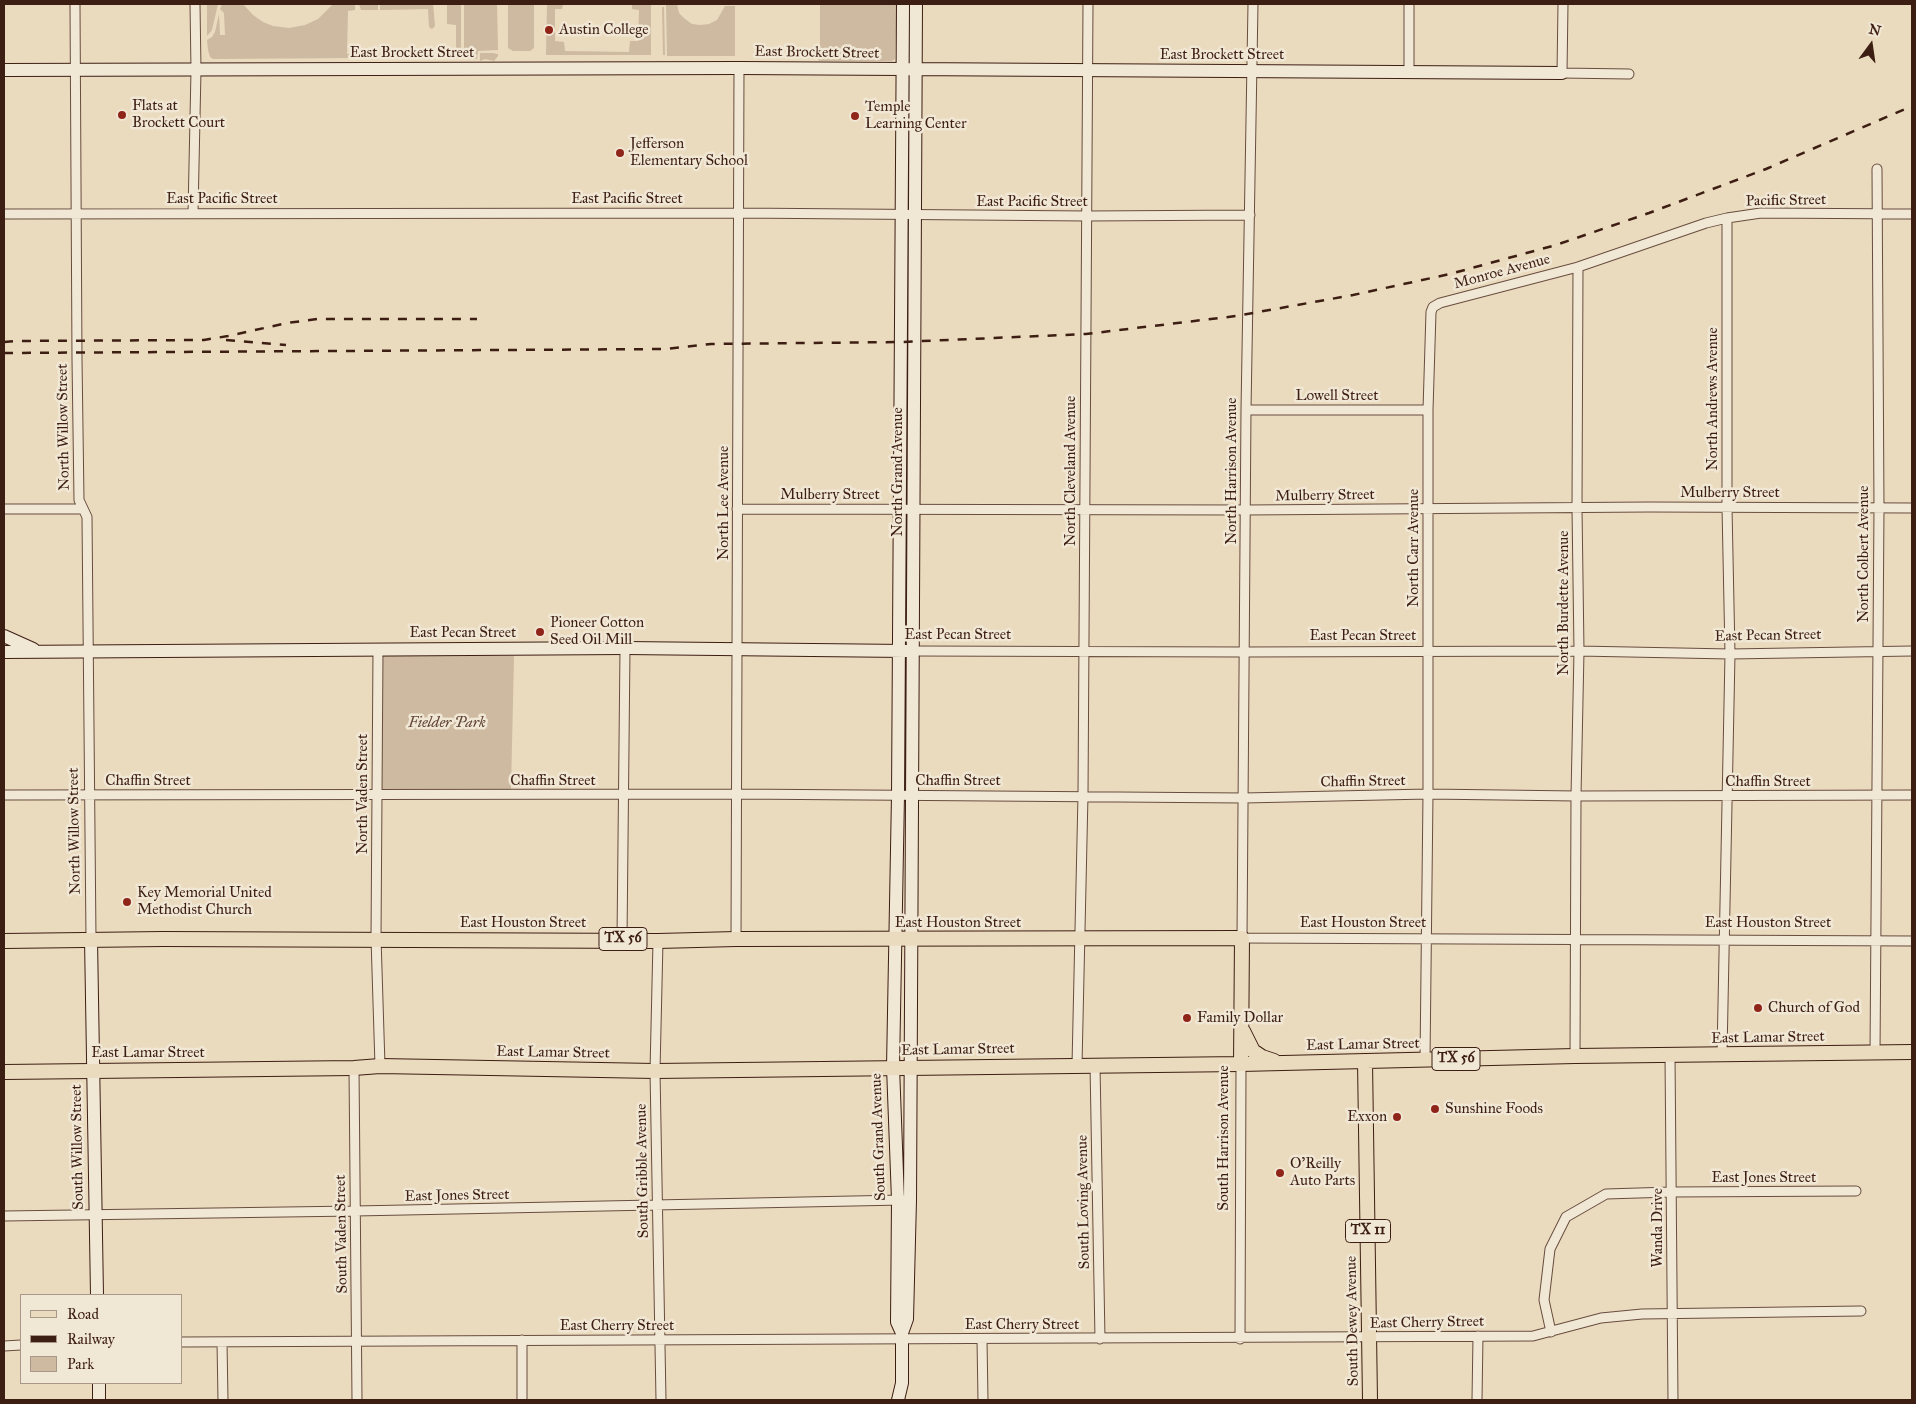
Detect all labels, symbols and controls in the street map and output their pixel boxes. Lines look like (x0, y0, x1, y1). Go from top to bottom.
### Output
north arrow (1846, 20, 1896, 70)
text: N (1867, 20, 1883, 40)
place label: Austin College (559, 21, 649, 39)
marker: Austin College (543, 24, 555, 36)
street label: East Brockett Street (755, 43, 879, 63)
street label: East Brockett Street (350, 44, 474, 62)
street label: East Brockett Street (1160, 46, 1284, 64)
place label: Flats at Brockett Court (132, 97, 225, 132)
place label: Temple Learning Center (865, 98, 967, 133)
marker: Flats at Brockett Court (116, 109, 128, 121)
marker: Temple Learning Center (849, 110, 861, 122)
place label: Jefferson Elementary School (630, 135, 748, 170)
marker: Jefferson Elementary School (614, 147, 626, 159)
street label: East Pacific Street (166, 190, 278, 208)
street label: East Pacific Street (571, 190, 683, 208)
street label: Pacific Street (1746, 191, 1826, 211)
street label: East Pacific Street (976, 193, 1088, 211)
street label: Monroe Avenue (1452, 251, 1552, 293)
street label: North Andrews Avenue (1704, 327, 1722, 471)
street label: North Willow Street (54, 363, 74, 491)
street label: Lowell Street (1295, 387, 1379, 405)
street label: North Cleveland Avenue (1062, 396, 1080, 546)
street label: North Harrison Avenue (1223, 398, 1241, 544)
street label: North Grand Avenue (889, 407, 907, 537)
street label: North Lee Avenue (715, 446, 733, 560)
street label: Mulberry Street (1680, 484, 1780, 502)
street label: North Colbert Avenue (1855, 485, 1873, 623)
street label: Mulberry Street (780, 486, 880, 504)
street label: Mulberry Street (1275, 486, 1375, 506)
street label: North Carr Avenue (1405, 489, 1423, 607)
street label: North Burdette Avenue (1555, 531, 1573, 675)
place label: Pioneer Cotton Seed Oil Mill (550, 614, 644, 649)
street label: East Pecan Street (410, 624, 516, 642)
marker: Pioneer Cotton Seed Oil Mill (534, 626, 546, 638)
street label: East Pecan Street (905, 626, 1011, 644)
street label: East Pecan Street (1714, 626, 1822, 646)
street label: East Pecan Street (1310, 627, 1416, 645)
park label: Fielder Park (408, 714, 486, 732)
street label: North Vaden Street (354, 734, 372, 854)
street label: North Willow Street (65, 767, 85, 895)
street label: Chaffin Street (105, 772, 191, 790)
street label: Chaffin Street (510, 772, 596, 790)
street label: Chaffin Street (915, 772, 1001, 790)
street label: Chaffin Street (1320, 772, 1406, 792)
street label: Chaffin Street (1725, 773, 1811, 791)
place label: Key Memorial United Methodist Church (137, 884, 272, 919)
marker: Key Memorial United Methodist Church (121, 896, 133, 908)
street label: East Houston Street (460, 914, 586, 932)
street label: East Houston Street (895, 914, 1021, 932)
street label: East Houston Street (1300, 914, 1426, 932)
street label: East Houston Street (1705, 914, 1831, 932)
road number: TX 56 (599, 928, 647, 951)
place label: Church of God (1768, 999, 1860, 1017)
marker: Church of God (1752, 1002, 1764, 1014)
place label: Family Dollar (1197, 1009, 1283, 1027)
marker: Family Dollar (1181, 1012, 1193, 1024)
street label: East Lamar Street (1711, 1028, 1825, 1048)
street label: East Lamar Street (1306, 1035, 1420, 1055)
street label: East Lamar Street (901, 1040, 1015, 1060)
street label: East Lamar Street (496, 1043, 610, 1063)
street label: East Lamar Street (91, 1044, 205, 1062)
road number: TX 56 (1432, 1048, 1480, 1070)
street label: South Harrison Avenue (1215, 1065, 1233, 1211)
street label: South Grand Avenue (868, 1073, 890, 1201)
street label: South Willow Street (68, 1084, 88, 1210)
place label: Sunshine Foods (1445, 1100, 1543, 1118)
street label: South Gribble Avenue (633, 1103, 653, 1239)
marker: Sunshine Foods (1429, 1103, 1441, 1115)
place label: Exxon (1347, 1108, 1387, 1126)
marker: Exxon (1391, 1111, 1403, 1123)
street label: South Loving Avenue (1074, 1135, 1094, 1269)
place label: O'Reilly Auto Parts (1290, 1155, 1355, 1190)
marker: O'Reilly Auto Parts (1274, 1167, 1286, 1179)
street label: East Jones Street (1712, 1169, 1816, 1187)
street label: South Vaden Street (332, 1174, 352, 1294)
street label: East Jones Street (404, 1186, 510, 1206)
street label: Wanda Drive (1649, 1188, 1667, 1268)
road number: TX 11 (1346, 1220, 1390, 1242)
street label: South Dewey Avenue (1343, 1256, 1363, 1386)
legend (20, 1294, 182, 1384)
text: Road (67, 1305, 99, 1323)
street label: East Cherry Street (1370, 1313, 1484, 1333)
street label: East Cherry Street (965, 1316, 1079, 1334)
street label: East Cherry Street (560, 1317, 674, 1335)
text: Railway (67, 1330, 115, 1348)
text: Park (67, 1355, 94, 1373)

